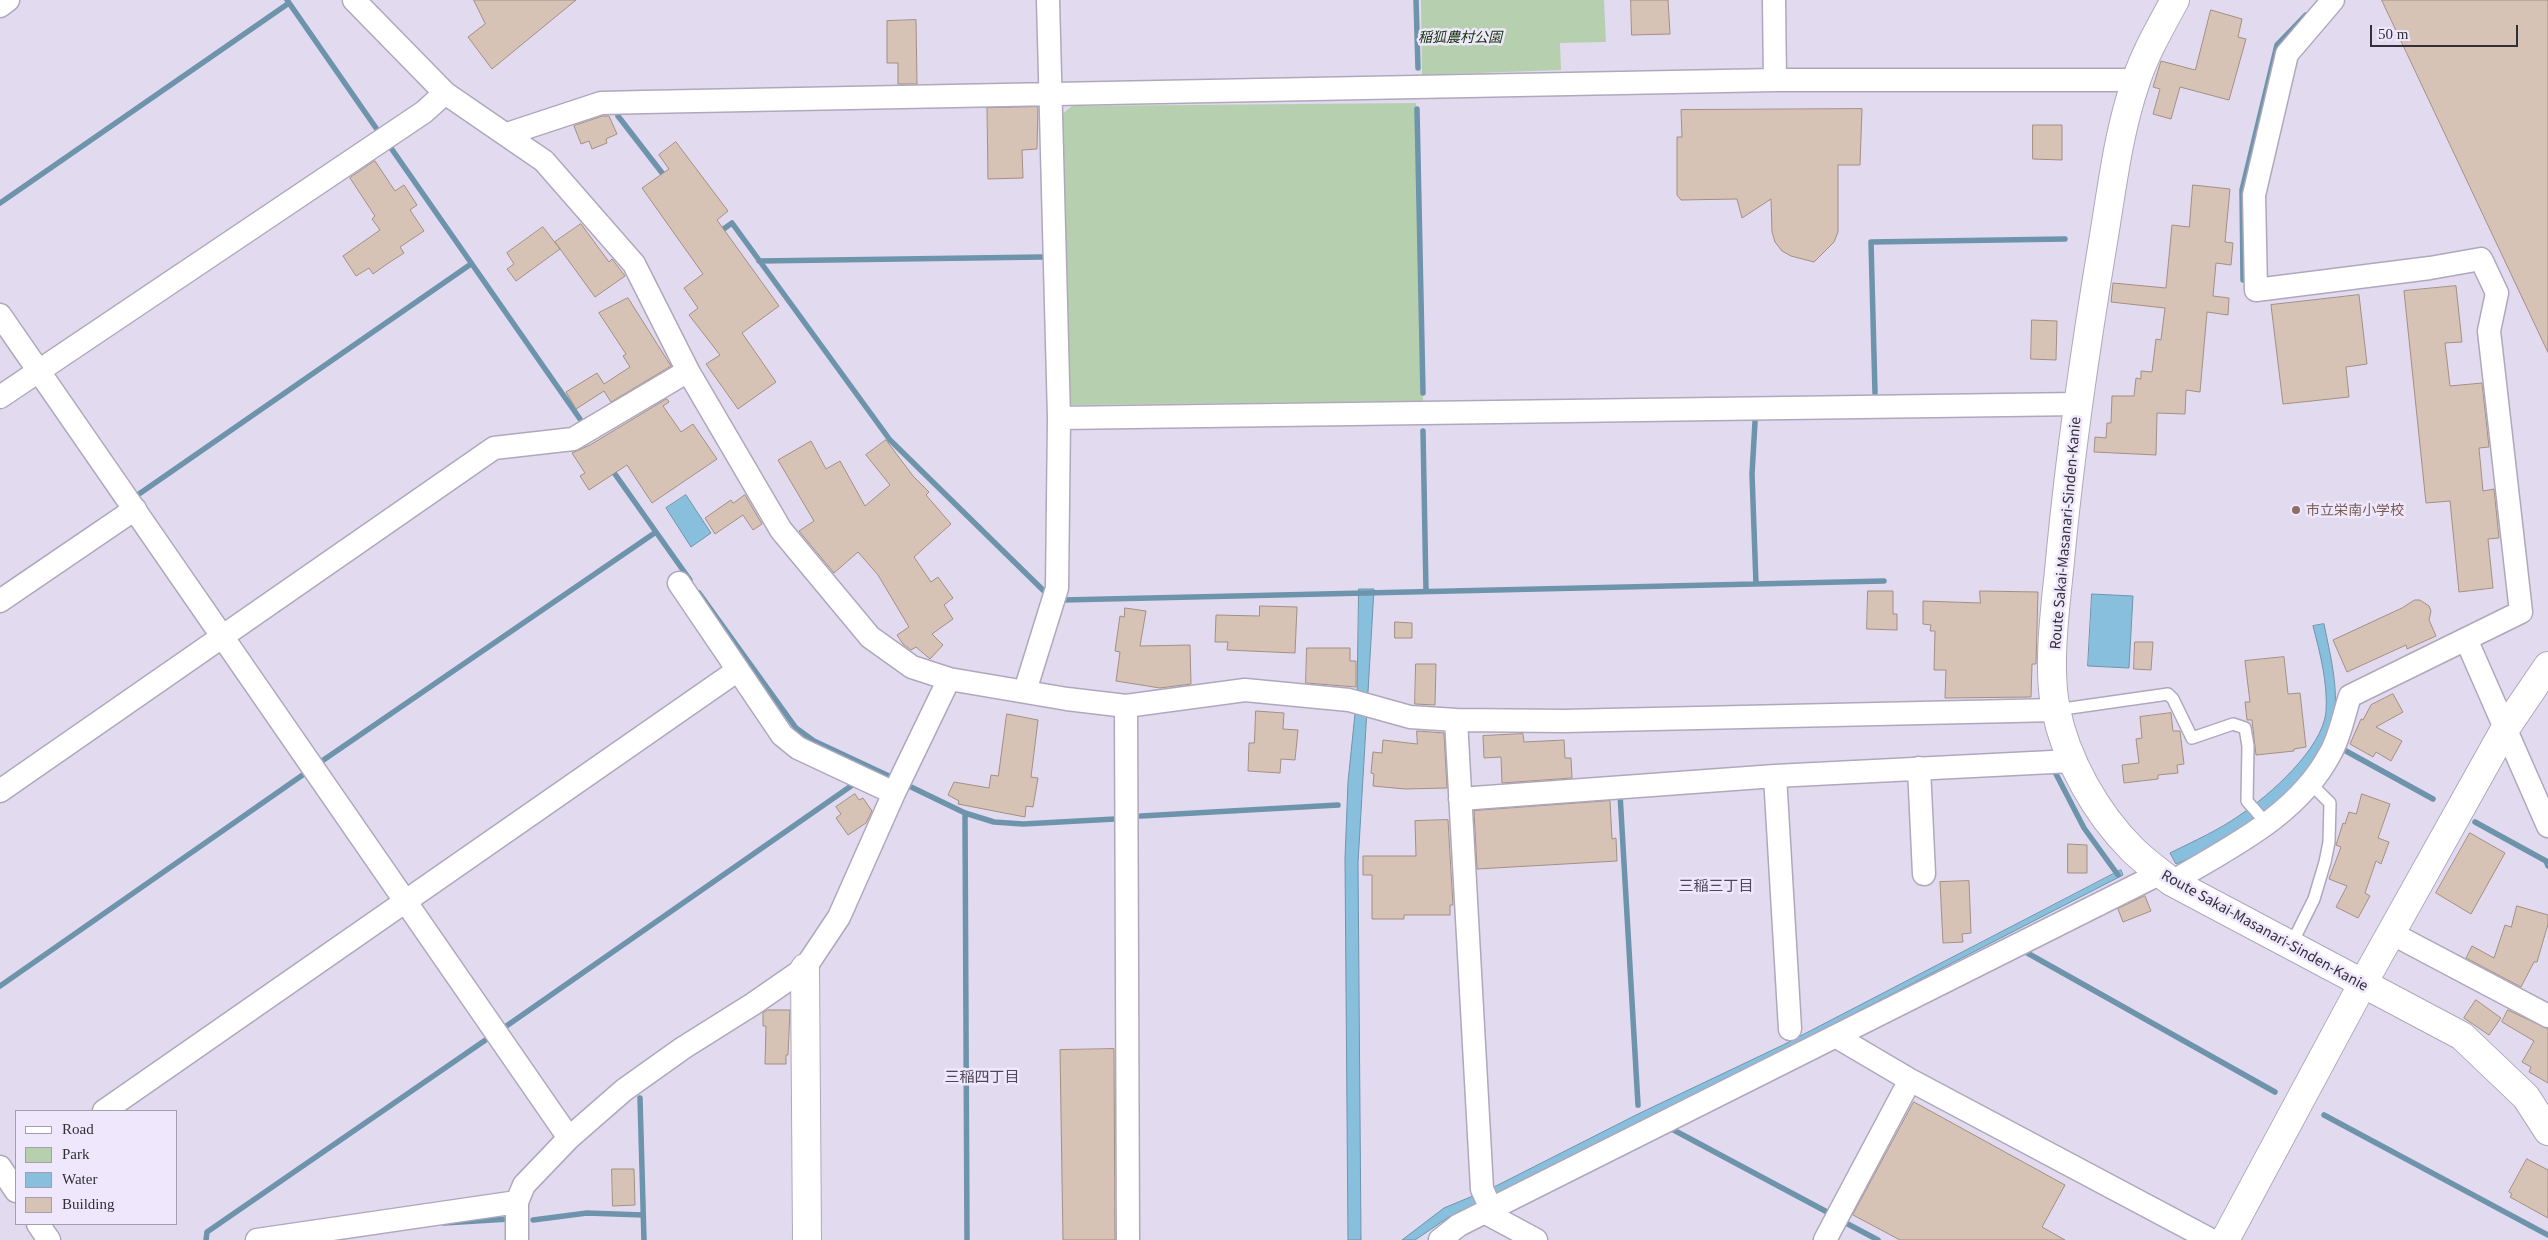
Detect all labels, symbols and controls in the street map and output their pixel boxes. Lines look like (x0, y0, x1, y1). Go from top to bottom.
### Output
scale bar (2373, 15, 2520, 47)
text: 50 m (2378, 26, 2408, 42)
park label: 稲狐農村公園 (1418, 29, 1502, 45)
street label: Route Sakai-Masanari-Sinden-Kanie (2046, 416, 2084, 650)
place label: 市立栄南小学校 (2306, 502, 2404, 518)
marker: 市立栄南小学校 (2290, 504, 2302, 516)
street label: Route Sakai-Masanari-Sinden-Kanie (2159, 866, 2371, 994)
district label: 三稲三丁目 (1679, 876, 1753, 894)
district label: 三稲四丁目 (945, 1067, 1019, 1085)
legend (15, 1110, 178, 1225)
text: Road (62, 1121, 94, 1137)
text: Park (62, 1146, 90, 1162)
text: Water (62, 1171, 97, 1187)
text: Building (62, 1196, 115, 1212)

